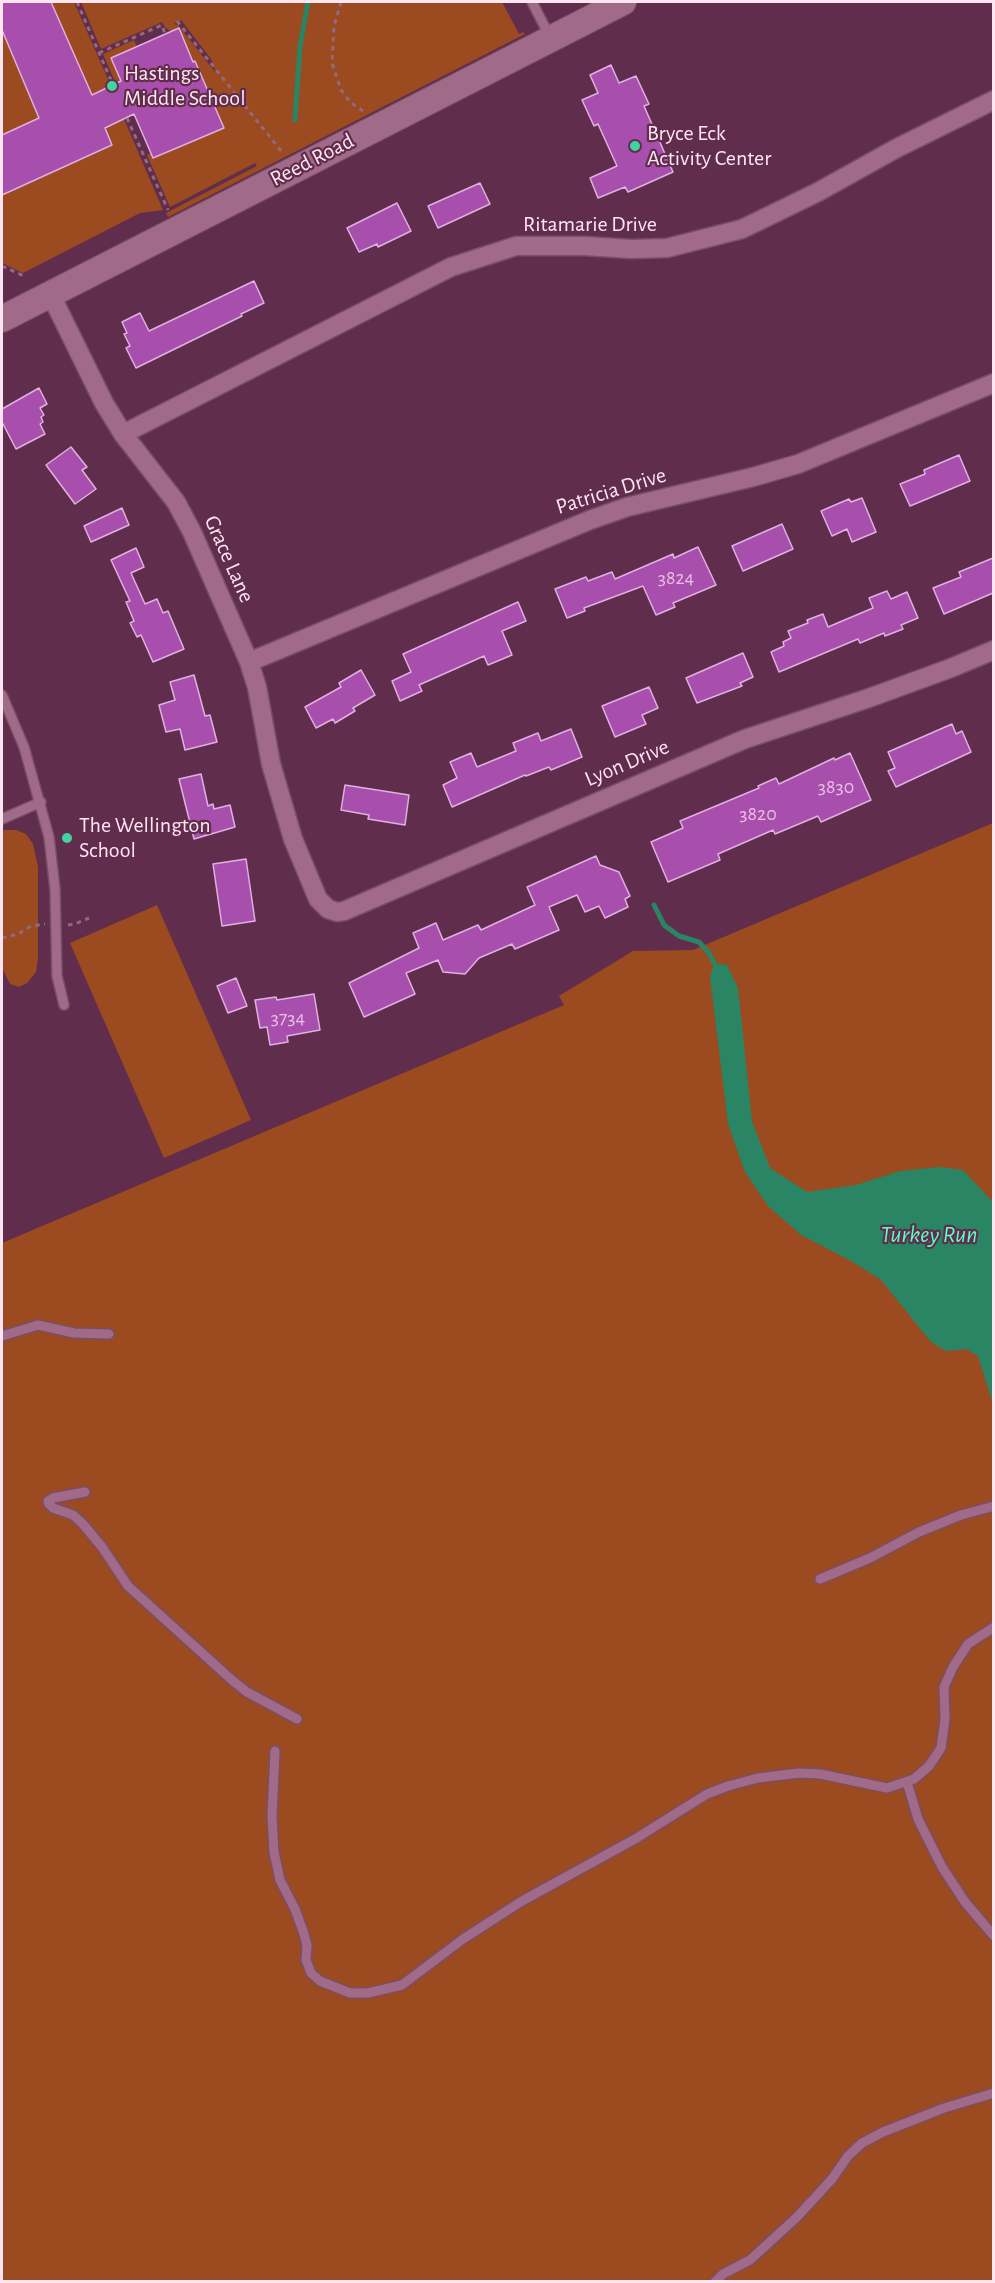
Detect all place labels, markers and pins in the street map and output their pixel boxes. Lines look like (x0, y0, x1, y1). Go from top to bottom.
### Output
place label: Hastings Middle School (124, 60, 246, 112)
marker: Hastings Middle School (105, 79, 119, 93)
place label: Bryce Eck Activity Center (647, 120, 771, 172)
marker: Bryce Eck Activity Center (628, 139, 642, 153)
place label: The Wellington School (79, 812, 210, 864)
marker: The Wellington School (60, 831, 74, 845)

